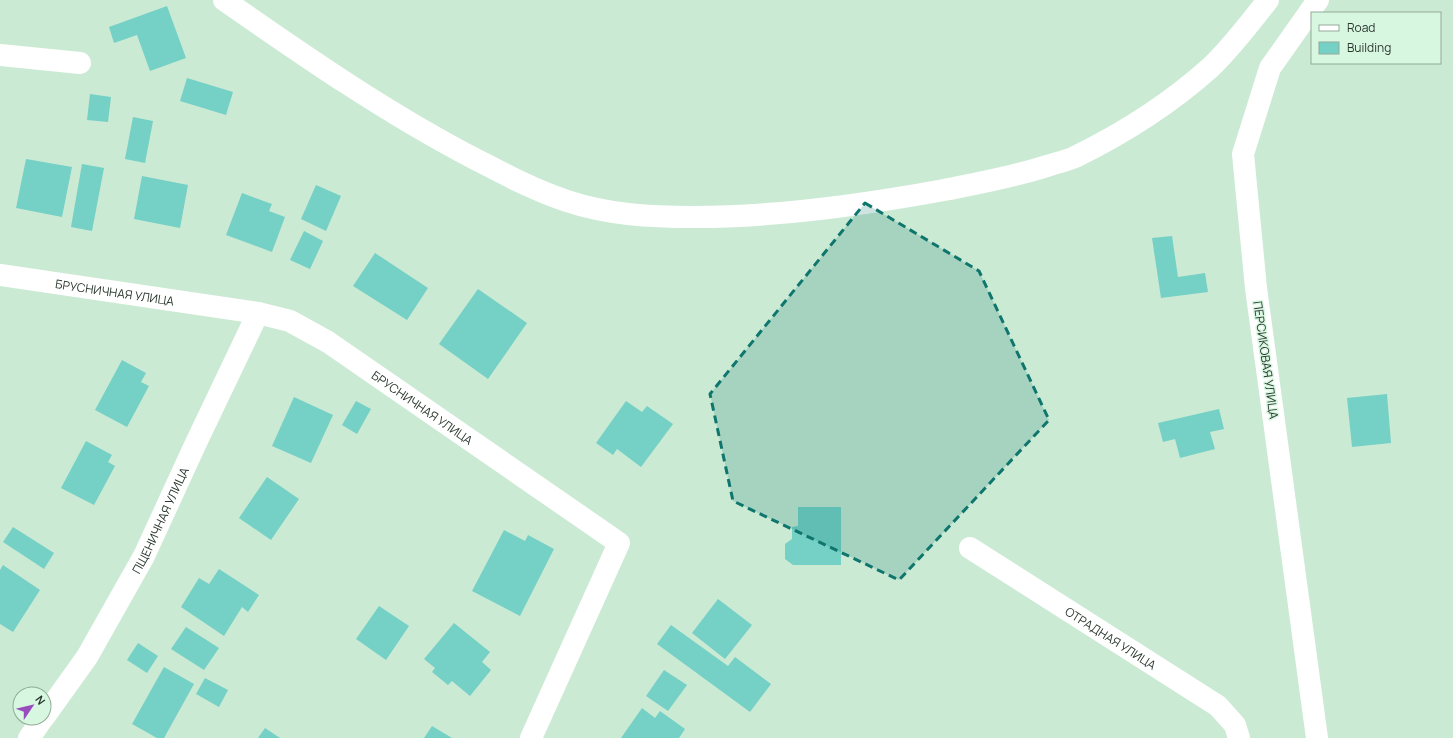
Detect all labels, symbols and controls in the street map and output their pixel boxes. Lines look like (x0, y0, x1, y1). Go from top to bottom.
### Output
legend (1311, 12, 1441, 64)
text: Road (1347, 19, 1375, 36)
text: Building (1347, 39, 1391, 56)
street label: БРУСНИЧНАЯ УЛИЦА (54, 275, 176, 309)
street label: ПЕРСИКОВАЯ УЛИЦА (1249, 300, 1283, 420)
street label: БРУСНИЧНАЯ УЛИЦА (368, 366, 477, 448)
street label: ПЩЕНИЧНАЯ УЛИЦА (127, 464, 192, 576)
street label: ОТРАДНАЯ УЛИЦА (1062, 602, 1160, 673)
north arrow (12, 686, 52, 726)
text: N (32, 692, 49, 708)

